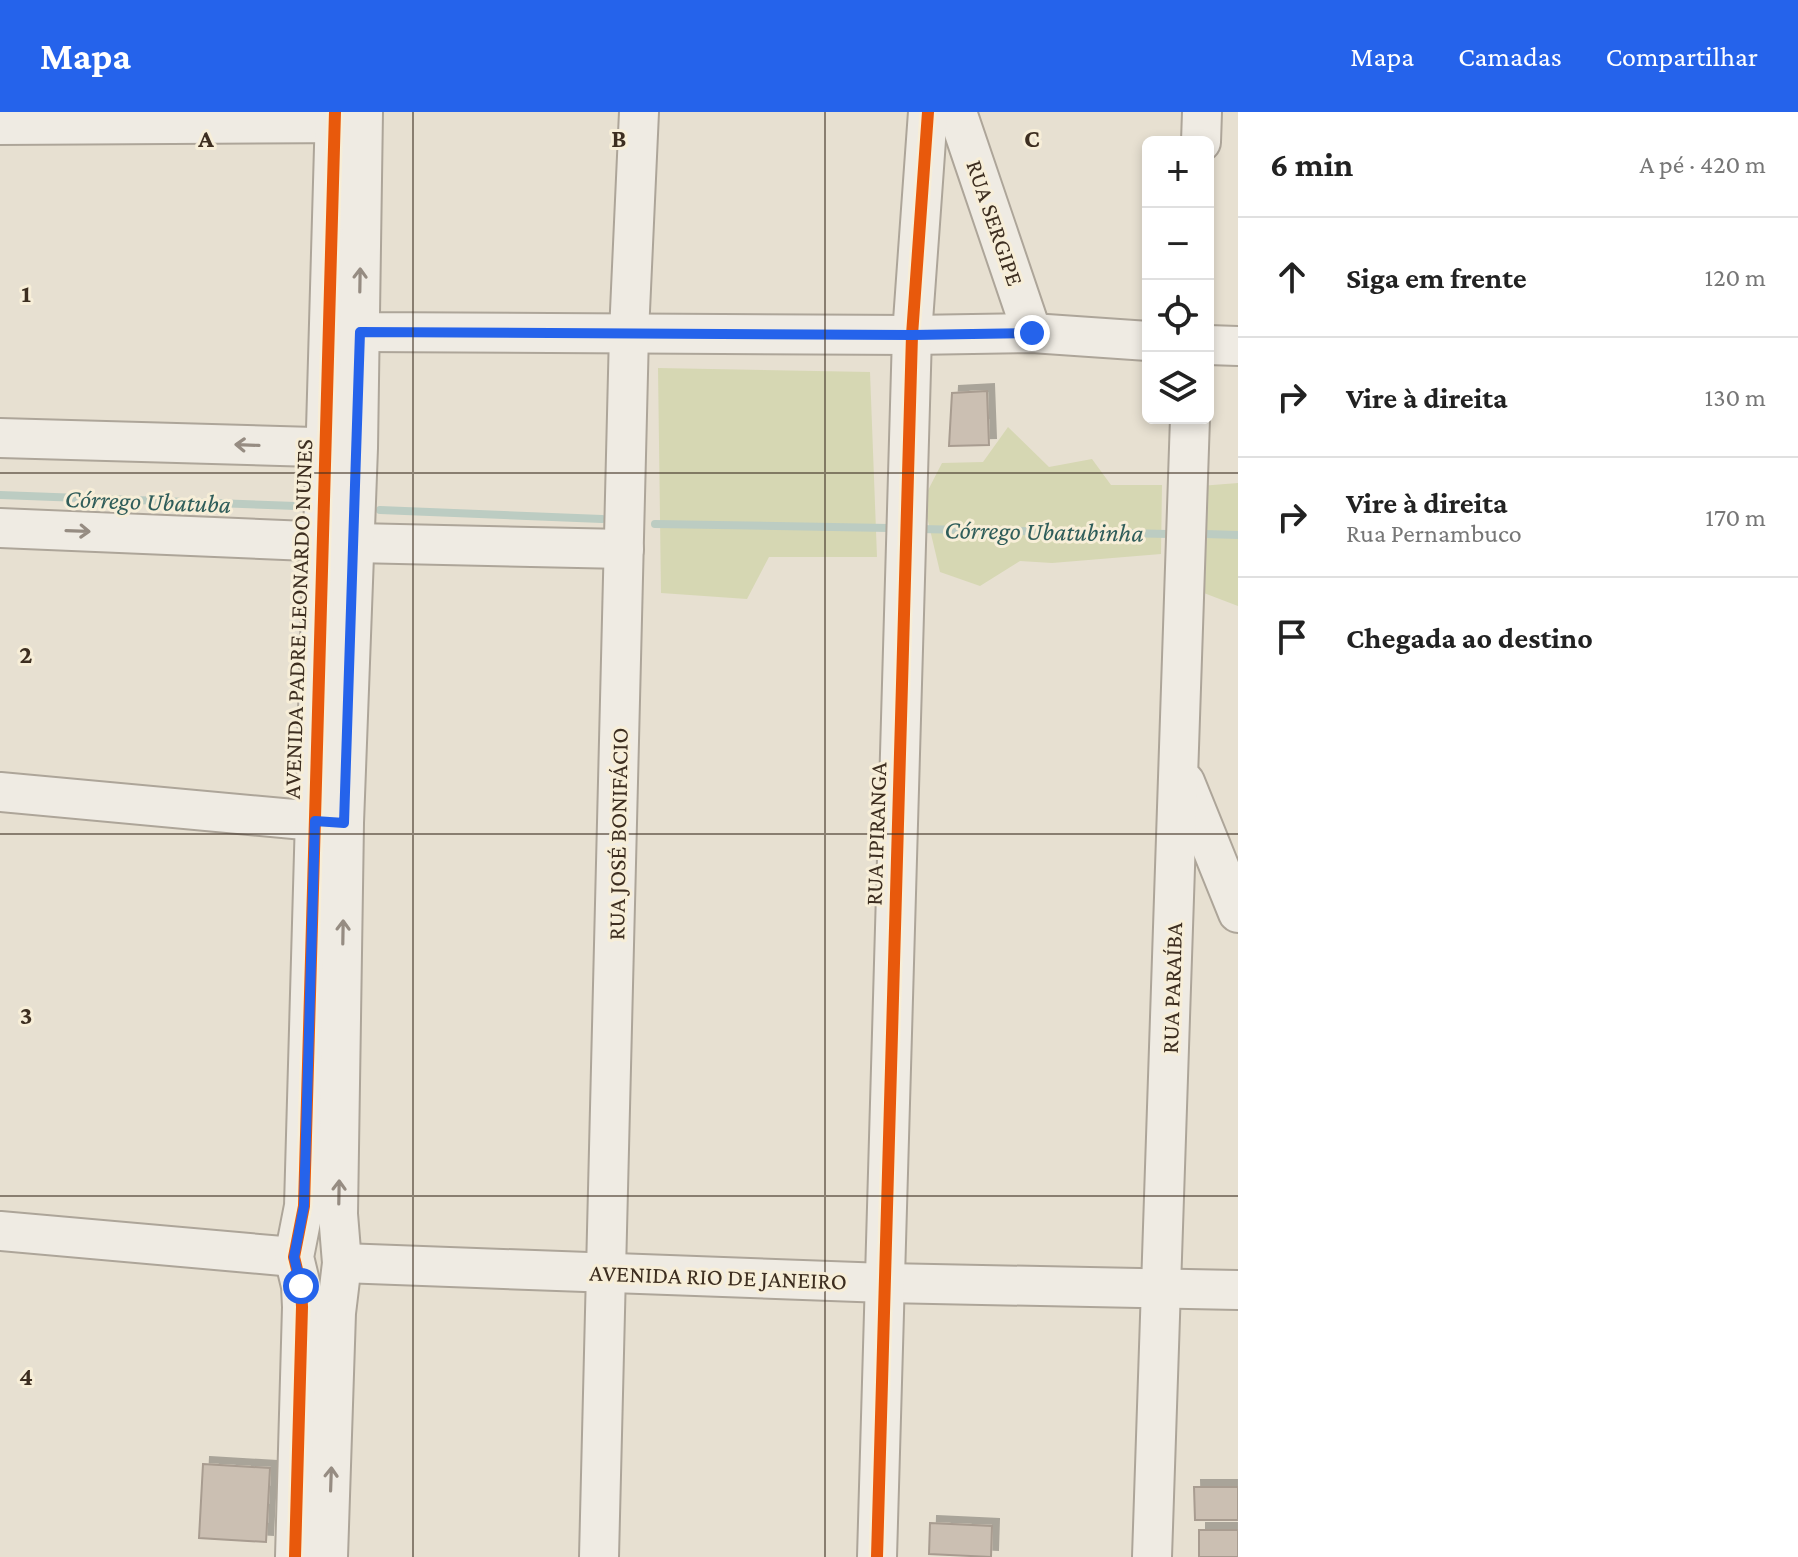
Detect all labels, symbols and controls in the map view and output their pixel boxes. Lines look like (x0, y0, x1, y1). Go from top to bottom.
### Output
text: Mapa (40, 35, 131, 77)
text: Mapa (1350, 41, 1414, 72)
text: Camadas (1458, 41, 1562, 72)
text: Compartilhar (1606, 41, 1758, 72)
text: A (197, 124, 214, 153)
text: B (611, 124, 627, 153)
text: C (1024, 124, 1040, 153)
map controls (1142, 136, 1214, 424)
button: + (1142, 136, 1214, 208)
text: 6 min (1270, 146, 1353, 183)
text: A pé · 420 m (1639, 150, 1766, 179)
street label: RUA SERGIPE (961, 156, 1030, 289)
button: − (1142, 208, 1214, 280)
icon: ahead (1270, 255, 1314, 299)
text: Siga em frente (1346, 261, 1527, 294)
text: 120 m (1705, 263, 1766, 292)
one-way arrow (352, 267, 368, 294)
text: 1 (21, 279, 31, 308)
button: locate (1142, 280, 1214, 352)
route end (1014, 315, 1050, 351)
button: layers (1142, 352, 1214, 424)
icon: right (1270, 375, 1314, 419)
text: Vire à direita (1346, 381, 1508, 414)
text: 130 m (1705, 383, 1766, 412)
one-way arrow (234, 437, 261, 452)
street label: AVENIDA PADRE LEONARDO NUNES (278, 438, 317, 799)
water label: Córrego Ubatuba (64, 484, 232, 519)
text: Vire à direita (1346, 486, 1508, 519)
icon: right (1270, 495, 1314, 539)
text: 170 m (1705, 503, 1766, 532)
water label: Córrego Ubatubinha (944, 515, 1144, 548)
text: Rua Pernambuco (1346, 519, 1522, 548)
one-way arrow (64, 524, 91, 539)
icon: arrive (1270, 615, 1314, 659)
text: Chegada ao destino (1346, 621, 1593, 654)
text: 2 (19, 640, 33, 669)
street label: RUA JOSÉ BONIFÁCIO (602, 727, 633, 941)
street label: RUA IPIRANGA (860, 761, 892, 906)
one-way arrow (335, 919, 350, 946)
street label: RUA PARAÍBA (1156, 922, 1187, 1054)
text: 3 (20, 1001, 32, 1030)
one-way arrow (331, 1179, 346, 1206)
street label: AVENIDA RIO DE JANEIRO (589, 1259, 847, 1294)
route start (283, 1268, 319, 1304)
text: 4 (19, 1362, 33, 1391)
one-way arrow (323, 1466, 338, 1493)

